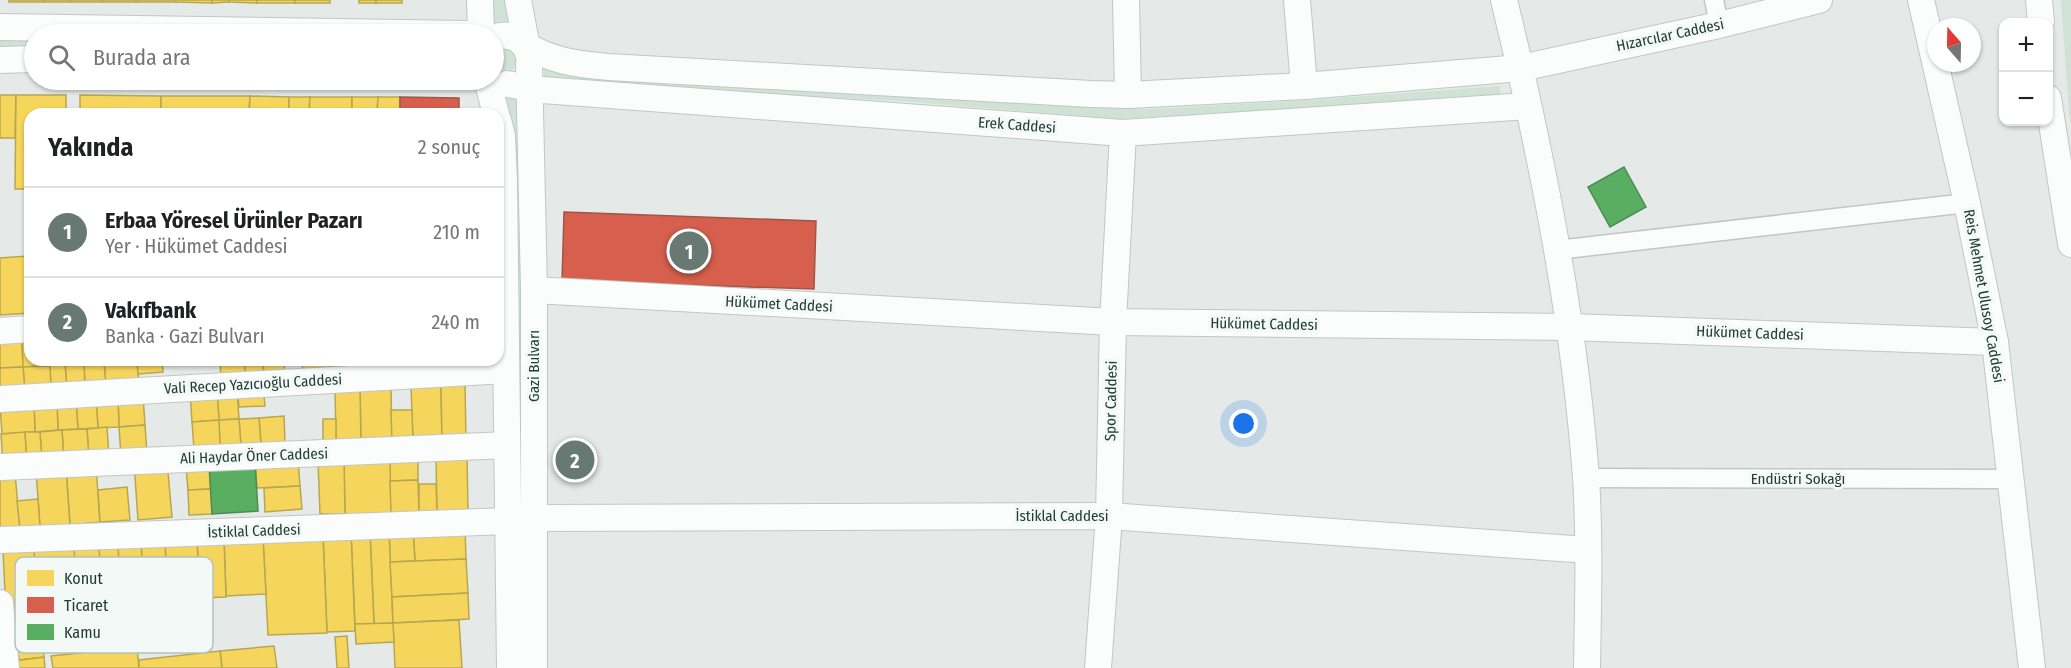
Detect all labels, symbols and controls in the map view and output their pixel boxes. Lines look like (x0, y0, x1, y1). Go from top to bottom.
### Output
street label: Hızarcılar Caddesi (1615, 15, 1725, 55)
north arrow (1927, 18, 1981, 72)
map controls (1999, 18, 2053, 126)
button: + (1999, 18, 2053, 72)
search box (24, 24, 504, 90)
icon: search (45, 41, 78, 74)
text: Burada ara (93, 44, 191, 71)
button: − (1999, 72, 2053, 126)
street label: Erek Caddesi (977, 113, 1057, 137)
text: Yakında (48, 132, 133, 163)
text: 2 sonuç (418, 135, 480, 159)
text: Erbaa Yöresel Ürünler Pazarı (105, 207, 363, 234)
street label: Reis Mehmet Ulusoy Caddesi (1960, 208, 2008, 384)
text: 1 (63, 220, 72, 244)
text: 210 m (433, 220, 480, 244)
pin: 1 (670, 228, 708, 274)
text: Yer · Hükümet Caddesi (105, 234, 288, 258)
street label: Hükümet Caddesi (725, 292, 833, 316)
text: Vakıfbank (105, 297, 196, 324)
text: 2 (63, 310, 72, 334)
text: 240 m (431, 310, 480, 334)
street label: Hükümet Caddesi (1210, 314, 1318, 334)
street label: Hükümet Caddesi (1696, 322, 1804, 344)
text: Banka · Gazi Bulvarı (105, 324, 265, 348)
street label: Gazi Bulvarı (525, 330, 543, 402)
street label: Spor Caddesi (1101, 361, 1121, 441)
street label: Vali Recep Yazıcıoğlu Caddesi (164, 370, 342, 398)
your location (1229, 409, 1258, 438)
pin: 2 (556, 438, 594, 482)
street label: Ali Haydar Öner Caddesi (180, 444, 328, 468)
street label: Endüstri Sokağı (1751, 470, 1845, 488)
street label: İstiklal Caddesi (1015, 507, 1109, 525)
street label: İstiklal Caddesi (207, 520, 301, 542)
legend (15, 557, 213, 653)
text: Konut (64, 569, 103, 588)
text: Ticaret (64, 596, 109, 615)
text: Kamu (64, 623, 101, 642)

